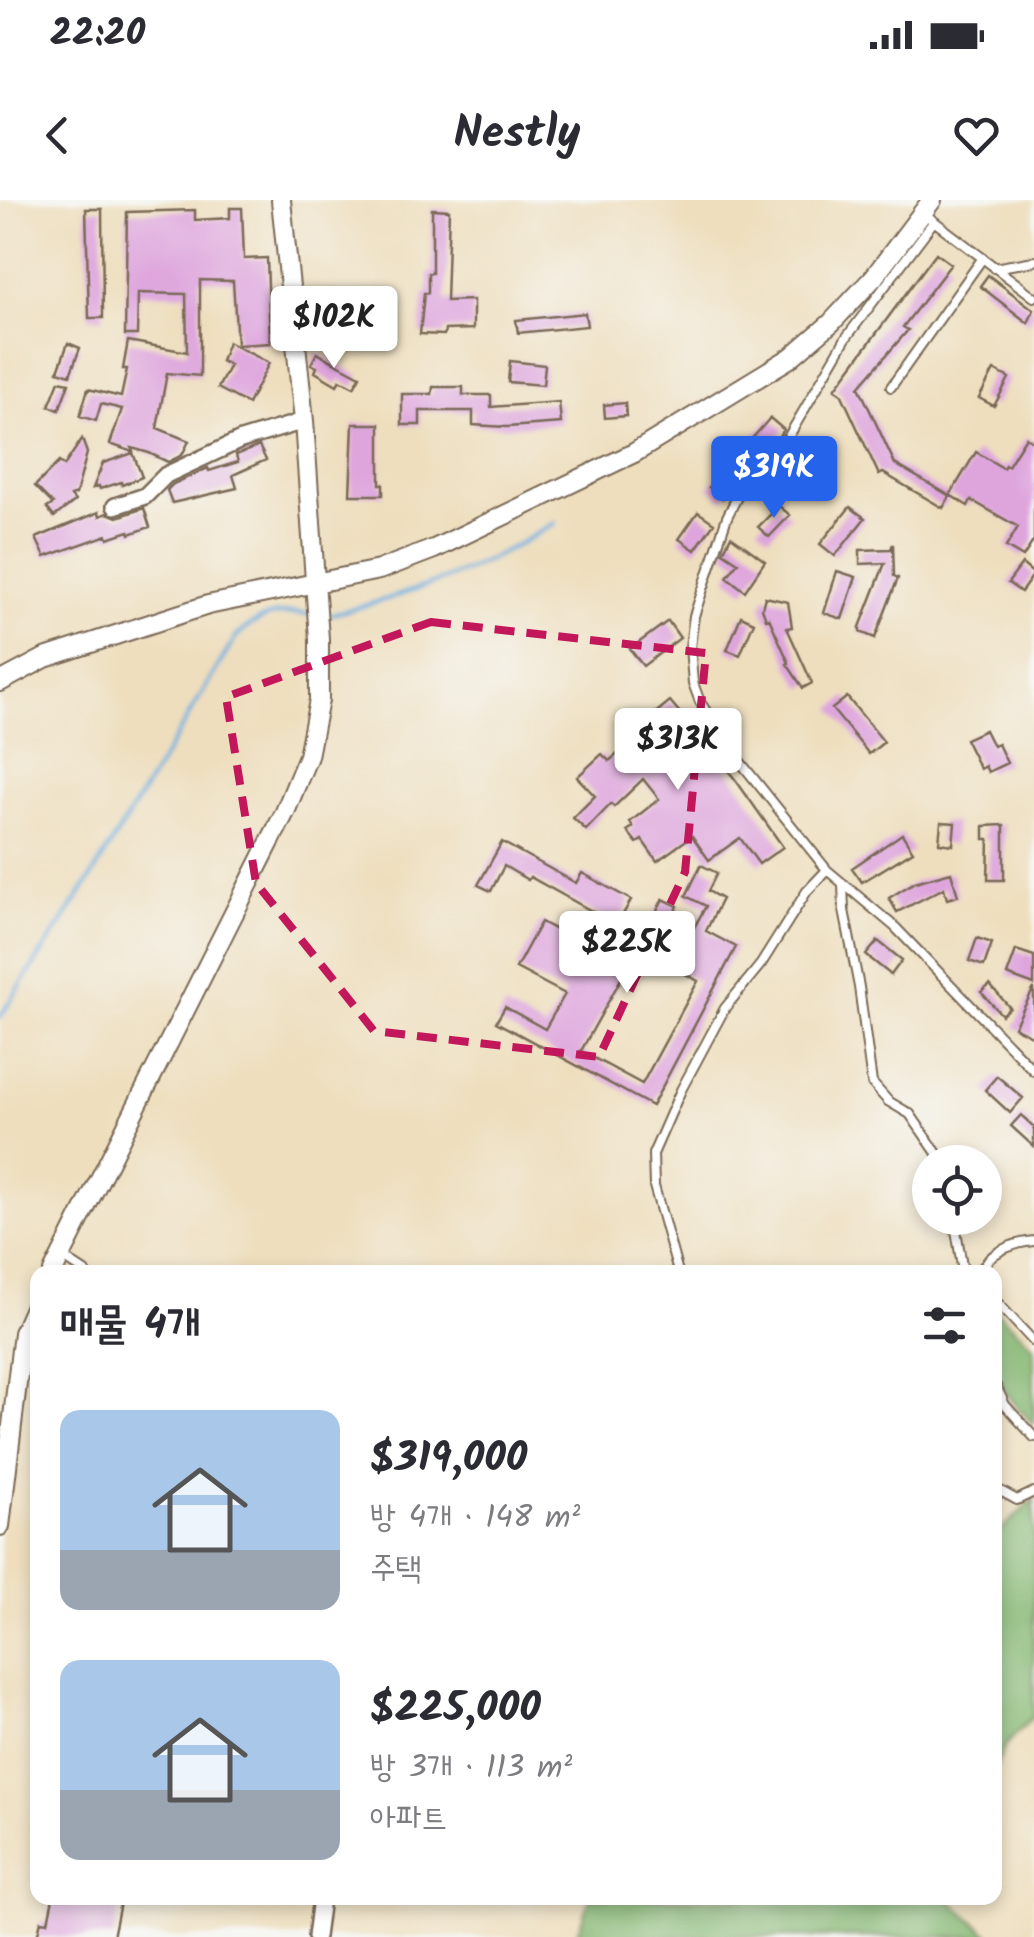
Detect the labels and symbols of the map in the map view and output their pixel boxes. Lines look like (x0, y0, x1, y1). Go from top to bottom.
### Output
pin: $102K (264, 286, 404, 371)
pin: $319K (704, 436, 844, 521)
pin: $313K (608, 708, 748, 793)
pin: $225K (557, 911, 697, 996)

